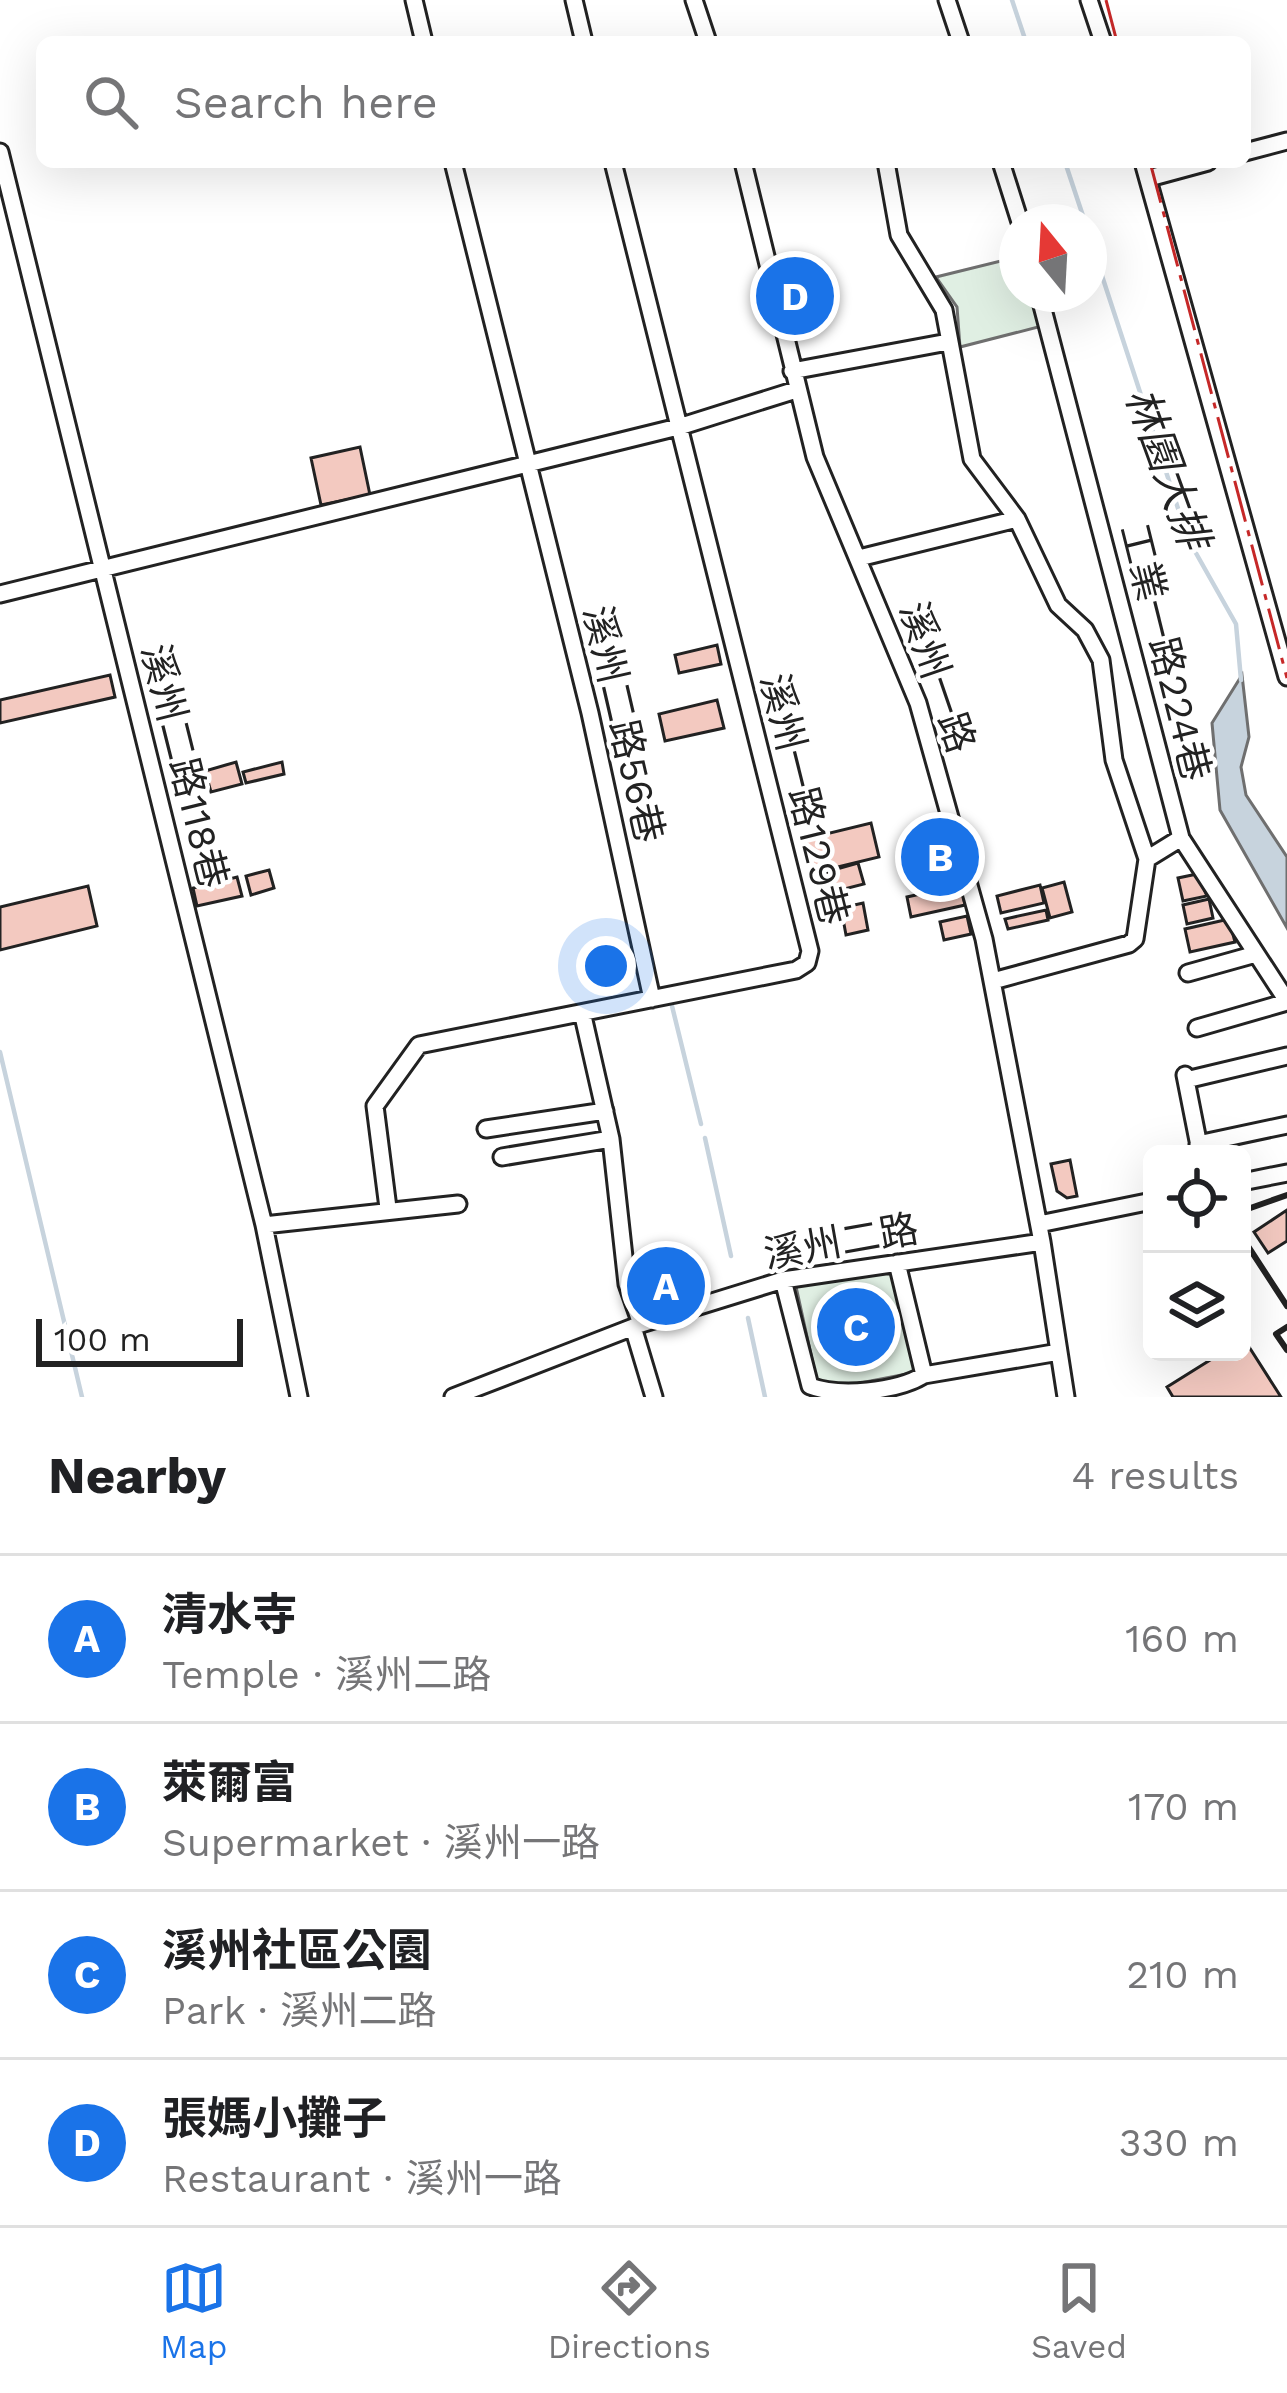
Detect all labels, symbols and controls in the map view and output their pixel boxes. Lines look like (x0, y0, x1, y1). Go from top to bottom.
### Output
search box (36, 36, 1251, 168)
icon: search (78, 69, 144, 135)
text: Search here (174, 76, 438, 129)
north arrow (999, 204, 1107, 312)
pin: D (756, 251, 834, 341)
water label: 林園大排 (1116, 381, 1221, 560)
street label: 工業一路224巷 (1112, 519, 1219, 785)
street label: 溪州一路 (891, 596, 984, 758)
street label: 溪州二路56巷 (574, 601, 673, 847)
street label: 溪州二路118巷 (133, 640, 237, 893)
street label: 溪州一路129巷 (752, 669, 857, 929)
pin: B (901, 812, 979, 902)
your location (576, 936, 636, 996)
map controls (1143, 1145, 1251, 1361)
button: locate (1143, 1145, 1251, 1253)
street label: 溪州二路 (760, 1206, 922, 1277)
pin: A (627, 1241, 705, 1331)
button: layers (1143, 1253, 1251, 1361)
pin: C (817, 1282, 895, 1372)
scale bar (36, 1313, 243, 1366)
text: 100 m (54, 1320, 151, 1359)
text: Nearby (48, 1446, 226, 1505)
text: 4 results (1071, 1453, 1239, 1498)
text: 清水寺 (162, 1588, 297, 1641)
text: A (74, 1616, 100, 1661)
text: 160 m (1125, 1616, 1239, 1661)
text: Temple · 溪州二路 (162, 1652, 491, 1697)
text: 萊爾富 (162, 1756, 297, 1809)
text: B (74, 1784, 100, 1829)
text: 170 m (1128, 1784, 1239, 1829)
text: Supermarket · 溪州一路 (162, 1820, 600, 1865)
text: 溪州社區公園 (162, 1924, 432, 1977)
text: C (74, 1952, 100, 1997)
text: 210 m (1126, 1952, 1239, 1997)
text: Park · 溪州二路 (162, 1988, 436, 2033)
text: 張媽小攤子 (162, 2092, 387, 2145)
text: D (73, 2120, 101, 2165)
text: 330 m (1119, 2120, 1239, 2165)
text: Restaurant · 溪州一路 (162, 2156, 562, 2201)
tab: Map (160, 2255, 227, 2366)
tab: Directions (548, 2255, 711, 2366)
tab: Saved (1031, 2255, 1127, 2366)

